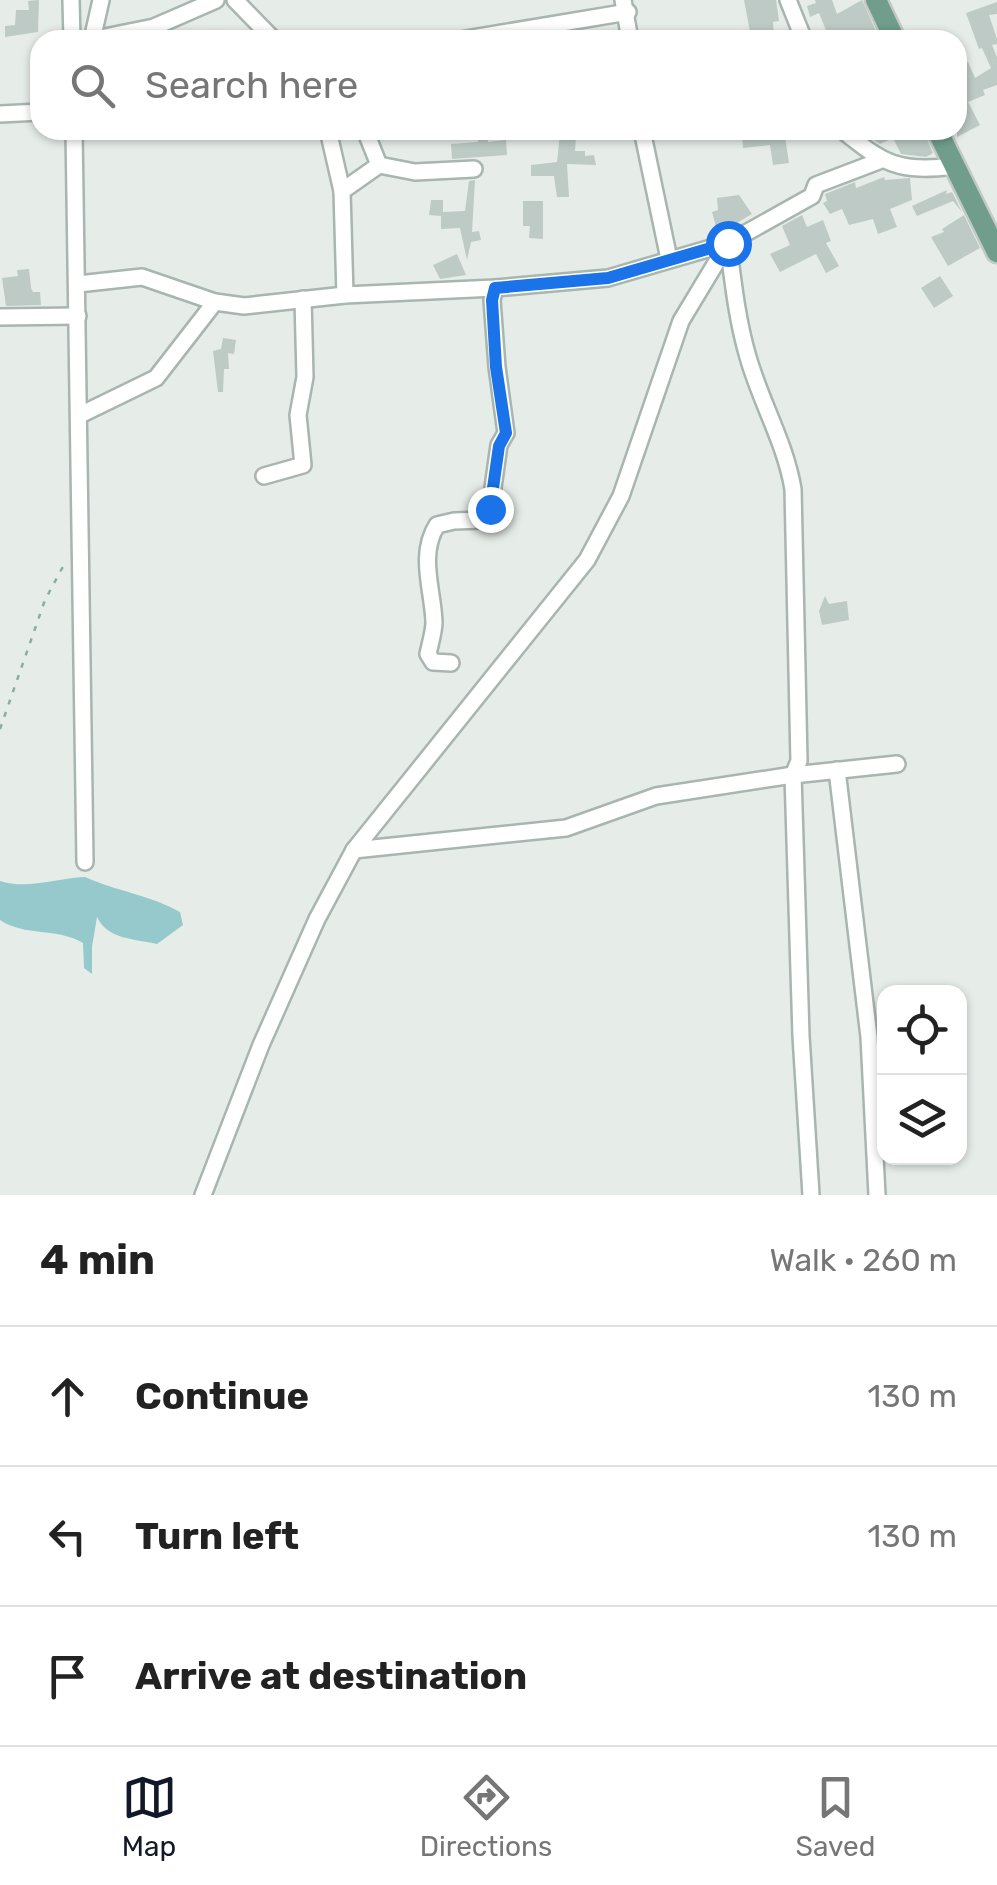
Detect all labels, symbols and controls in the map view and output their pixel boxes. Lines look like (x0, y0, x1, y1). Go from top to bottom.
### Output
search box (30, 30, 967, 140)
icon: search (65, 58, 120, 113)
text: Search here (145, 62, 358, 108)
route start (706, 221, 752, 267)
route end (468, 487, 514, 533)
map controls (877, 985, 967, 1165)
button: locate (877, 985, 967, 1075)
button: layers (877, 1075, 967, 1165)
text: 4 min (40, 1235, 155, 1285)
text: Walk · 260 m (770, 1241, 957, 1279)
icon: ahead (40, 1369, 95, 1424)
text: Continue (135, 1373, 309, 1419)
text: 130 m (867, 1377, 957, 1415)
icon: left (40, 1509, 95, 1564)
text: Turn left (135, 1513, 299, 1559)
text: 130 m (867, 1517, 957, 1555)
icon: arrive (40, 1649, 95, 1704)
text: Arrive at destination (135, 1653, 527, 1699)
tab: Map (122, 1770, 177, 1863)
tab: Directions (420, 1770, 552, 1863)
tab: Saved (795, 1770, 875, 1863)

